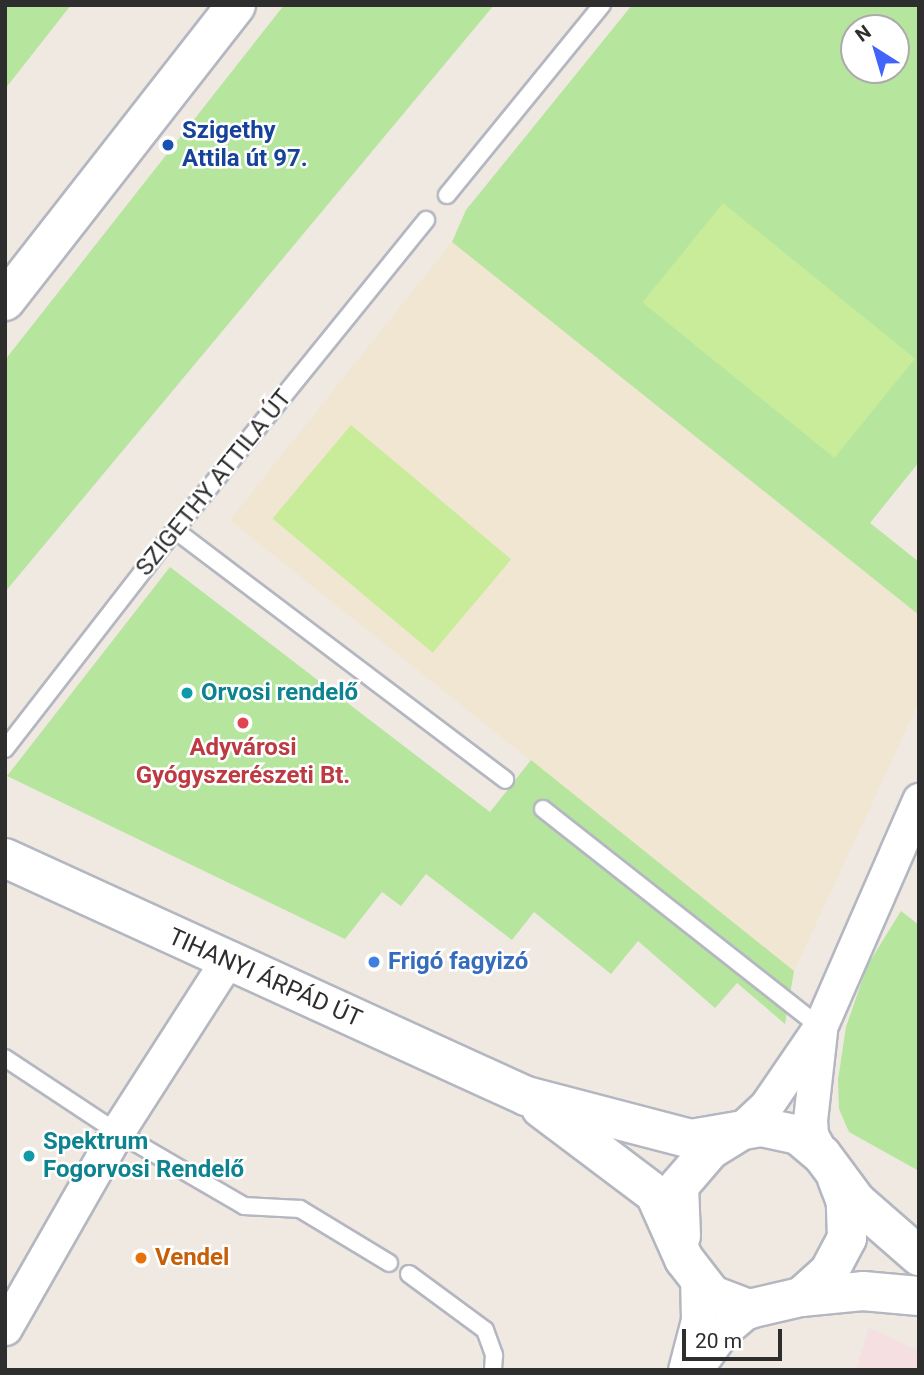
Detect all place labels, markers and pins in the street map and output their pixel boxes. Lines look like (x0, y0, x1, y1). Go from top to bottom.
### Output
place label: Szigethy Attila út 97. (182, 117, 308, 173)
marker: Szigethy Attila út 97. (160, 137, 176, 153)
place label: Orvosi rendelő (201, 679, 358, 707)
marker: Orvosi rendelő (179, 685, 195, 701)
marker: Adyvárosi Gyógyszerészeti Bt. (235, 715, 251, 731)
place label: Adyvárosi Gyógyszerészeti Bt. (136, 734, 350, 790)
place label: Frigó fagyizó (388, 948, 528, 976)
marker: Frigó fagyizó (366, 954, 382, 970)
place label: Spektrum Fogorvosi Rendelő (43, 1128, 244, 1184)
marker: Spektrum Fogorvosi Rendelő (21, 1148, 37, 1164)
place label: Vendel (155, 1244, 229, 1272)
marker: Vendel (133, 1250, 149, 1266)

